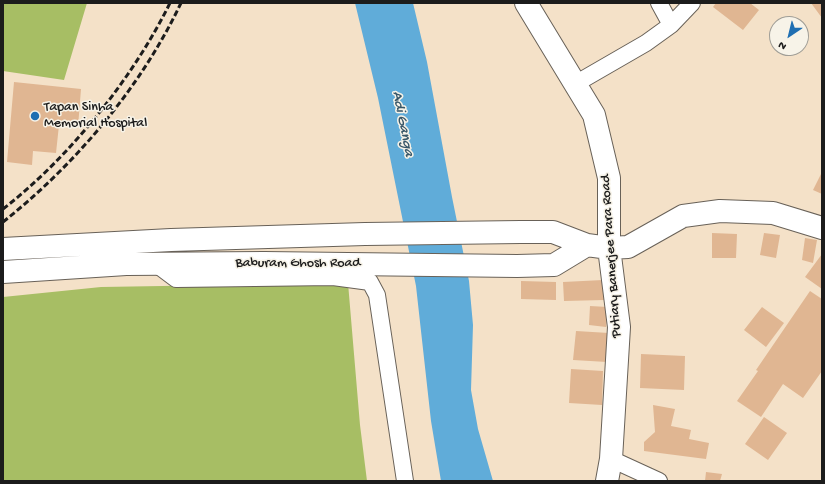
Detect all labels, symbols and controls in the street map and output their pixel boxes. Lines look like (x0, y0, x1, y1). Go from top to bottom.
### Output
north arrow (769, 16, 809, 56)
text: N (776, 38, 789, 52)
water label: Adi Ganga (387, 90, 417, 158)
place label: Tapan Sinha Memorial Hospital (44, 100, 147, 132)
marker: Tapan Sinha Memorial Hospital (29, 110, 41, 122)
street label: Putiary Banerjee Para Road (598, 174, 626, 338)
street label: Baburam Ghosh Road (235, 256, 361, 272)

